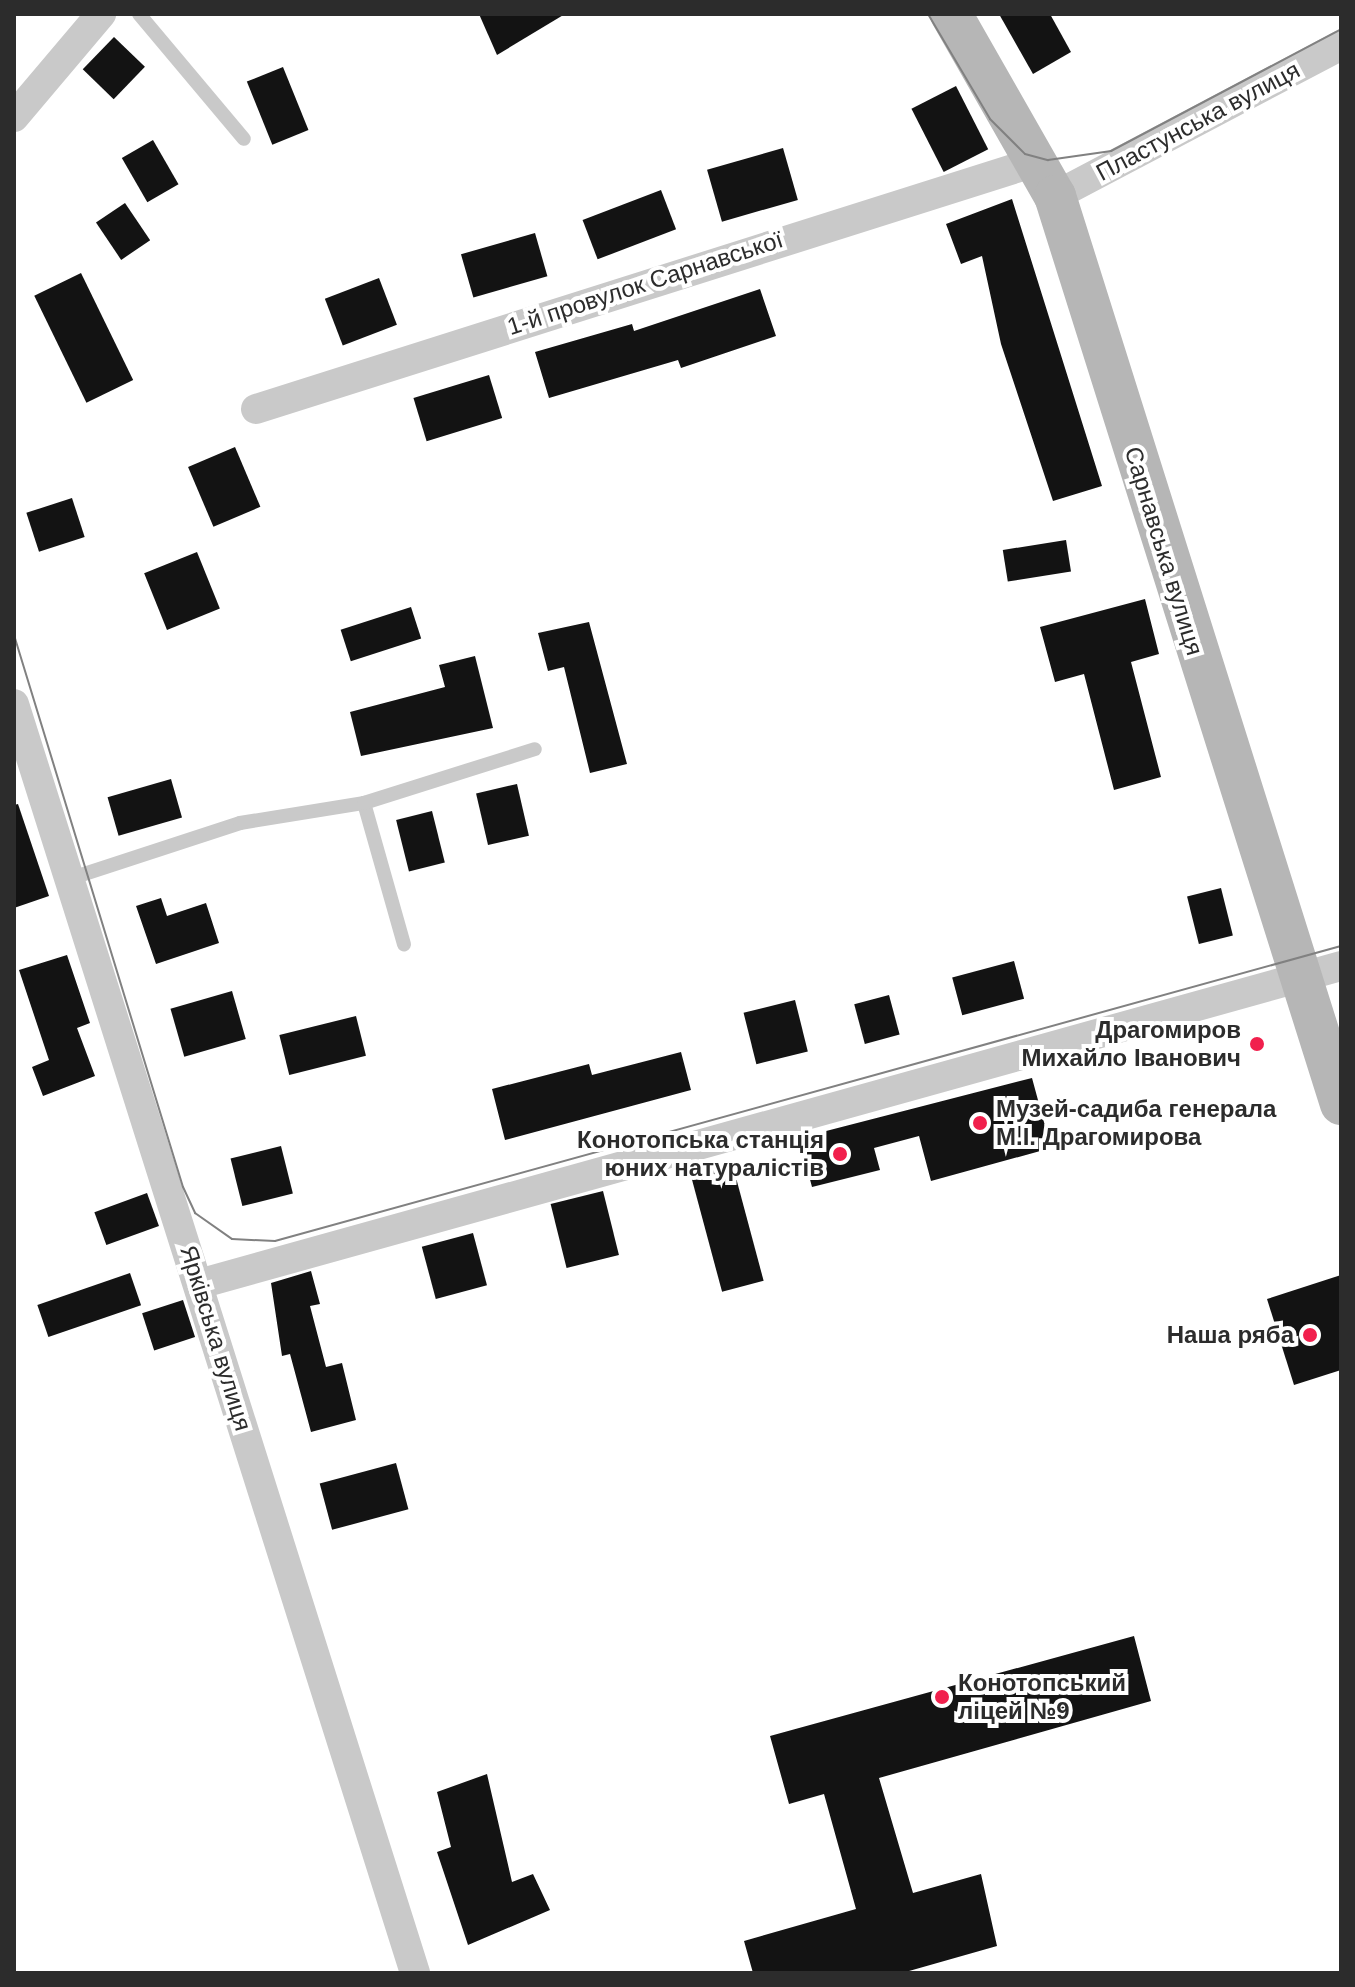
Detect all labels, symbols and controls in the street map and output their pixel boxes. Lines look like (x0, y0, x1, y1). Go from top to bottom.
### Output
street label: Пластунська вулиця (1091, 55, 1305, 187)
street label: 1-й провулок Сарнавської (503, 225, 787, 341)
street label: Сарнавська вулиця (1119, 443, 1209, 659)
place label: Драгомиров Михайло Іванович (1021, 1016, 1241, 1072)
marker: Драгомиров Михайло Іванович (1248, 1035, 1266, 1053)
place label: Музей-садиба генерала М.І. Драгомирова (996, 1095, 1276, 1151)
marker: Музей-садиба генерала М.І. Драгомирова (971, 1114, 989, 1132)
place label: Конотопська станція юних натуралістів (577, 1126, 824, 1182)
marker: Конотопська станція юних натуралістів (831, 1145, 849, 1163)
street label: Ярківська вулиця (174, 1242, 258, 1434)
place label: Наша ряба (1167, 1321, 1294, 1349)
marker: Наша ряба (1301, 1326, 1319, 1344)
place label: Конотопський ліцей №9 (958, 1669, 1126, 1725)
marker: Конотопський ліцей №9 (933, 1688, 951, 1706)

